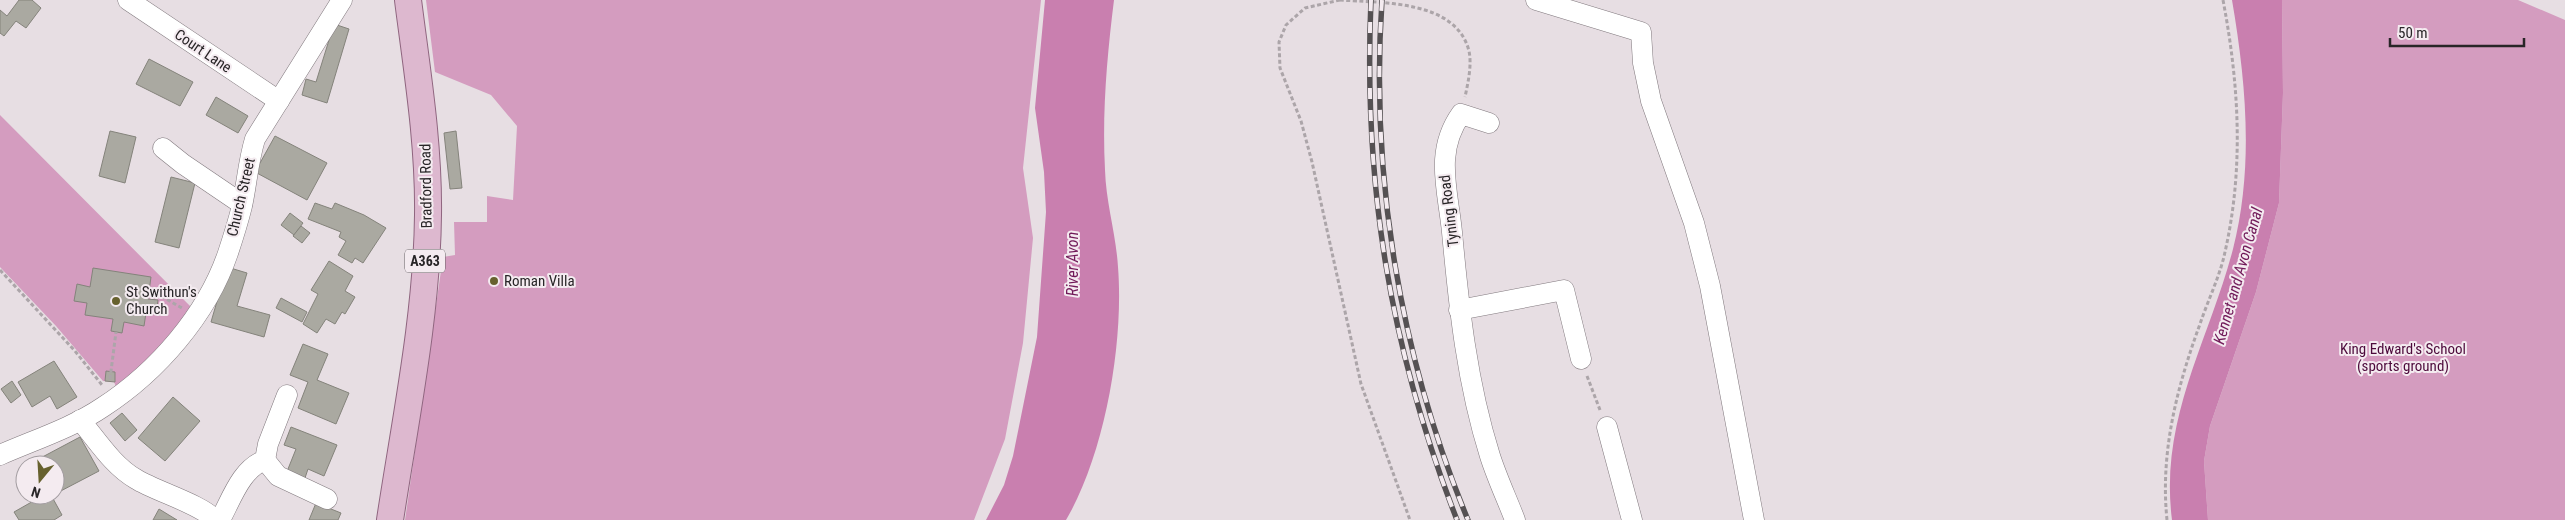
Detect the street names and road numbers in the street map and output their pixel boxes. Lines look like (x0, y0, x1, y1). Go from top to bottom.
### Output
street label: Court Lane (171, 25, 235, 77)
street label: Bradford Road (416, 143, 436, 229)
street label: Church Street (223, 156, 259, 238)
street label: Tyning Road (1436, 174, 1462, 248)
road number: A363 (405, 250, 445, 272)

